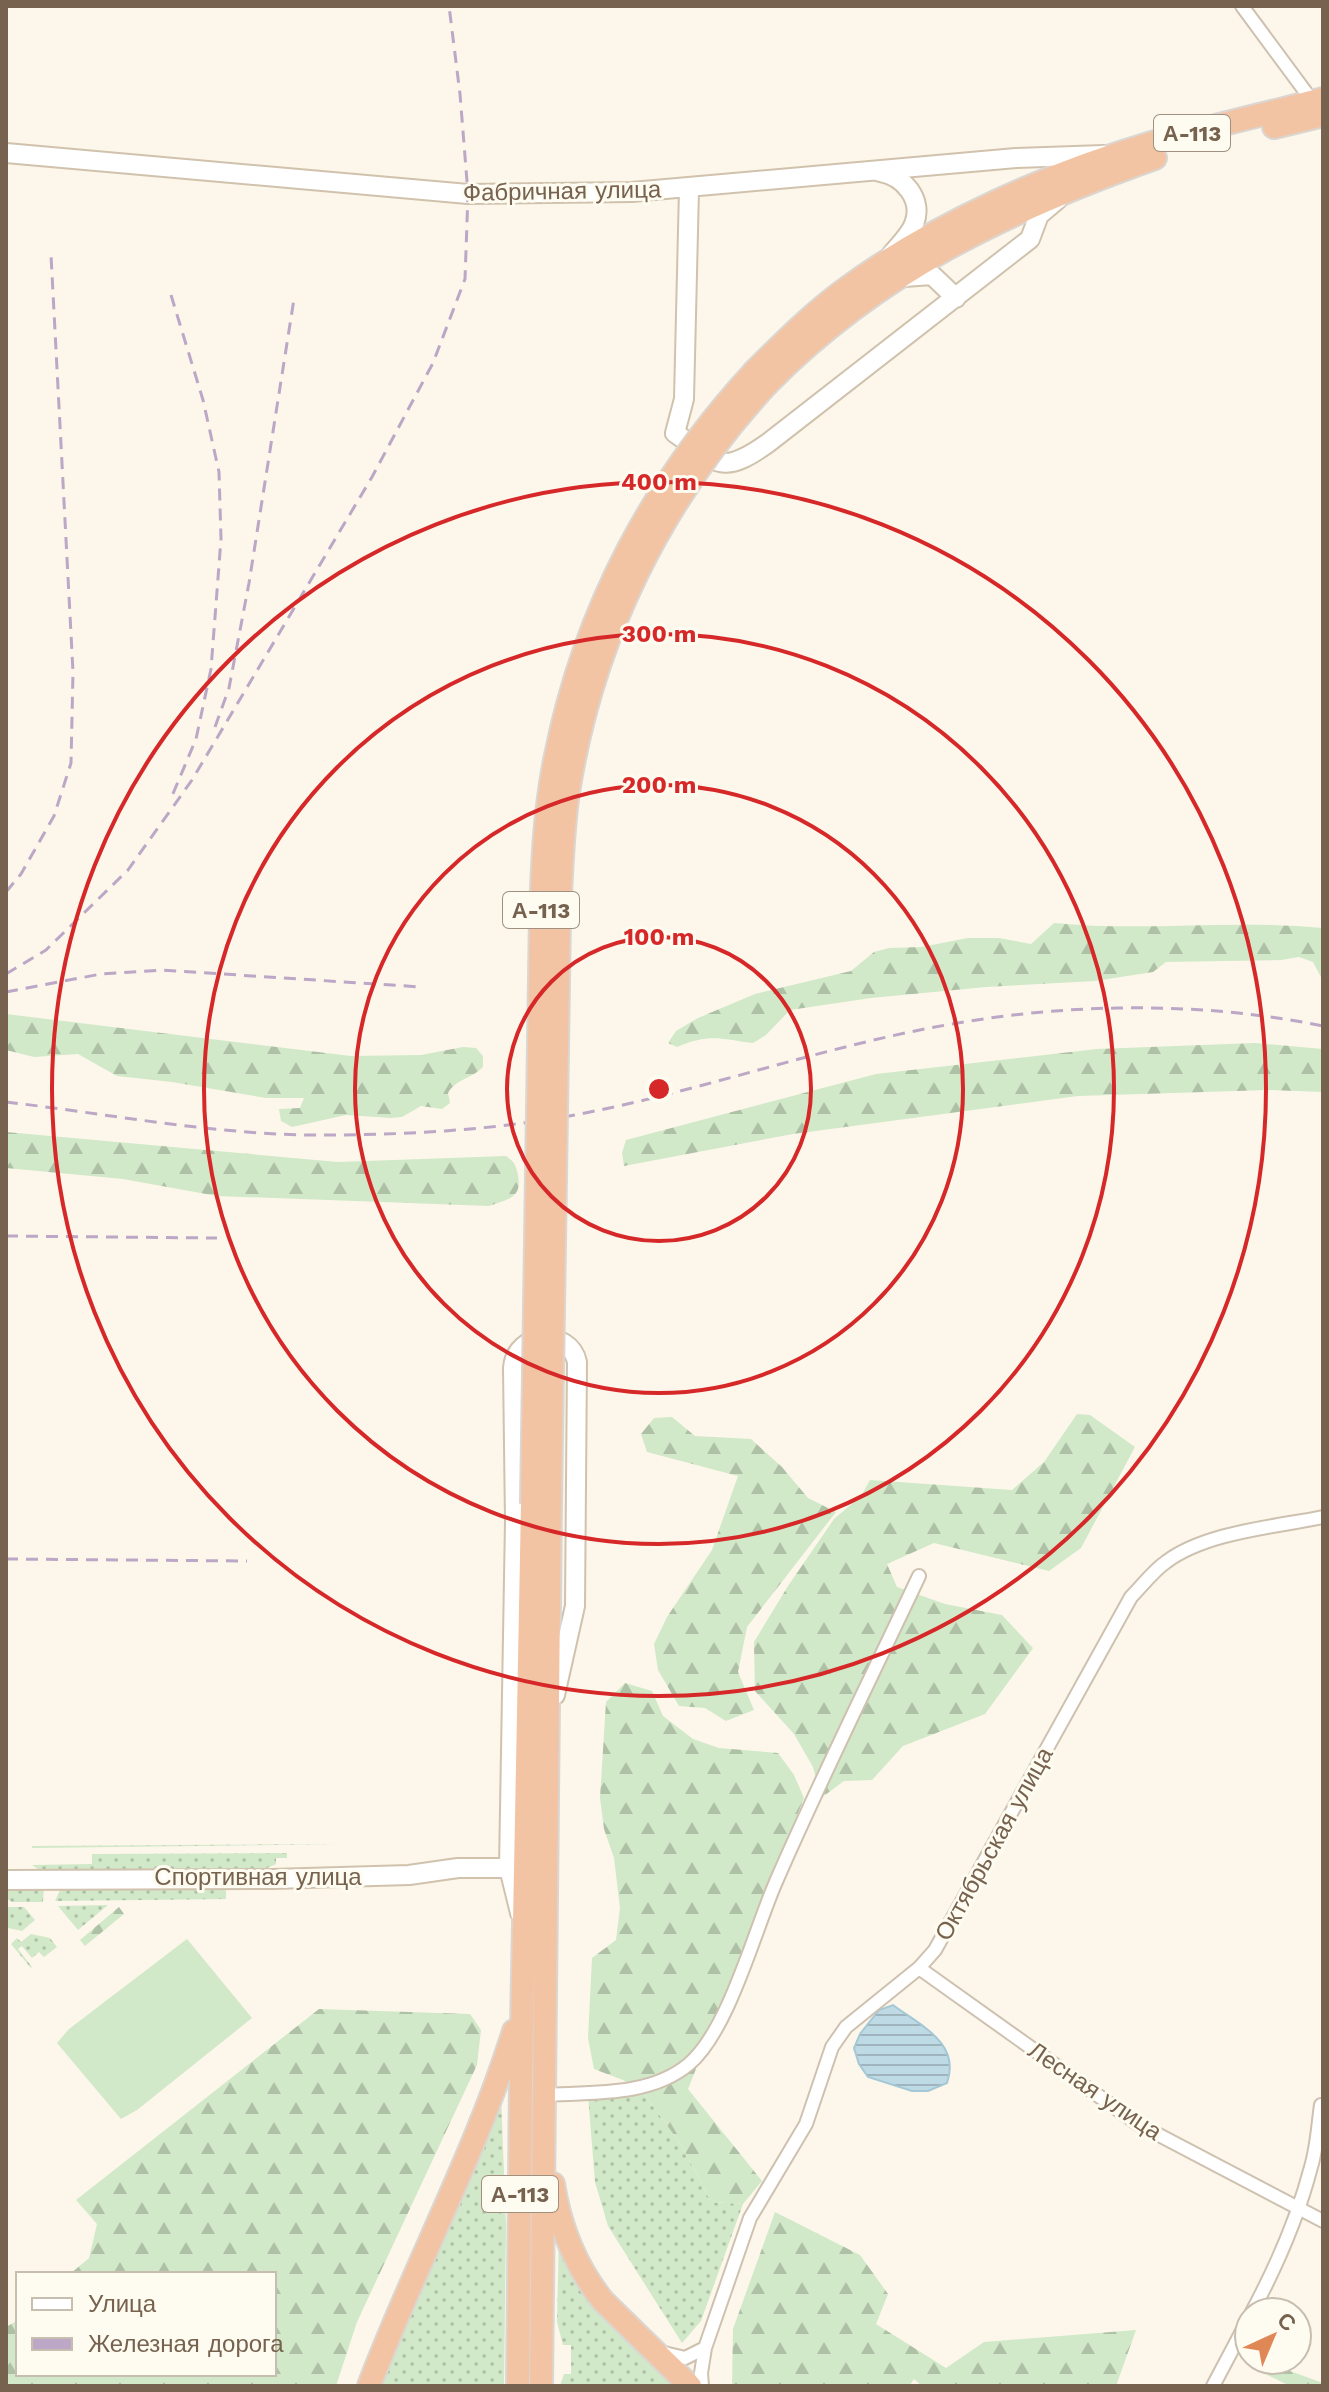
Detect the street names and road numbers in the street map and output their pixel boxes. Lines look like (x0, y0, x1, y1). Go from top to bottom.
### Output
road number: А-113 (1154, 115, 1230, 151)
street label: Фабричная улица (463, 175, 662, 207)
road number: А-113 (503, 892, 579, 928)
street label: Октябрьская улица (929, 1742, 1059, 1945)
street label: Спортивная улица (154, 1863, 362, 1891)
street label: Лесная улица (1023, 2036, 1168, 2146)
road number: А-113 (482, 2176, 558, 2212)

